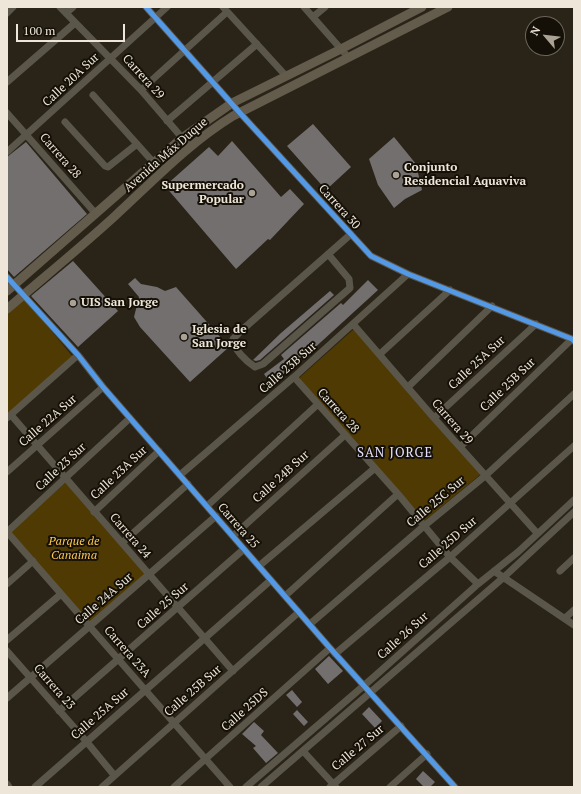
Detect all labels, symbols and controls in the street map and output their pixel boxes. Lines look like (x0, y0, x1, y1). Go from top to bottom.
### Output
scale bar (18, 16, 127, 42)
north arrow (525, 16, 565, 56)
text: 100 m (23, 23, 55, 38)
text: N (527, 24, 543, 38)
street label: Calle 20A Sur (40, 50, 102, 110)
street label: Carrera 29 (119, 52, 167, 102)
street label: Avenida Máx Duque (121, 115, 211, 195)
street label: Carrera 28 (36, 130, 84, 182)
place label: Conjunto Residencial Aquaviva (404, 161, 526, 189)
marker: Conjunto Residencial Aquaviva (391, 170, 401, 180)
place label: Supermercado Popular (161, 179, 244, 207)
street label: Carrera 30 (315, 182, 363, 232)
marker: Supermercado Popular (247, 188, 257, 198)
place label: UIS San Jorge (81, 296, 158, 310)
marker: UIS San Jorge (68, 298, 78, 308)
place label: Iglesia de San Jorge (192, 323, 247, 351)
marker: Iglesia de San Jorge (179, 332, 189, 342)
street label: Calle 25A Sur (446, 333, 508, 393)
street label: Calle 23B Sur (256, 339, 320, 397)
street label: Calle 25B Sur (477, 355, 539, 415)
street label: Carrera 28 (314, 386, 362, 436)
street label: Calle 22A Sur (16, 392, 80, 450)
street label: Carrera 29 (428, 396, 476, 448)
street label: Calle 23 Sur (33, 440, 89, 494)
street label: Calle 23A Sur (88, 443, 150, 503)
district label: SAN JORGE (357, 445, 433, 461)
street label: Calle 24B Sur (250, 448, 312, 506)
street label: Calle 25C Sur (404, 474, 468, 530)
street label: Carrera 25 (214, 500, 262, 552)
street label: Carrera 24 (106, 510, 154, 562)
street label: Calle 25D Sur (416, 514, 480, 572)
park label: Parque de Canaima (49, 535, 99, 563)
street label: Calle 24A Sur (72, 570, 136, 628)
street label: Calle 25 Sur (134, 580, 192, 632)
street label: Calle 26 Sur (375, 609, 431, 663)
street label: Carrera 23A (101, 623, 153, 681)
street label: Carrera 23 (30, 661, 78, 713)
street label: Calle 25B Sur (161, 662, 225, 720)
street label: Calle 25A Sur (68, 685, 132, 743)
street label: Calle 25DS (219, 685, 271, 735)
street label: Calle 27 Sur (329, 722, 387, 774)

